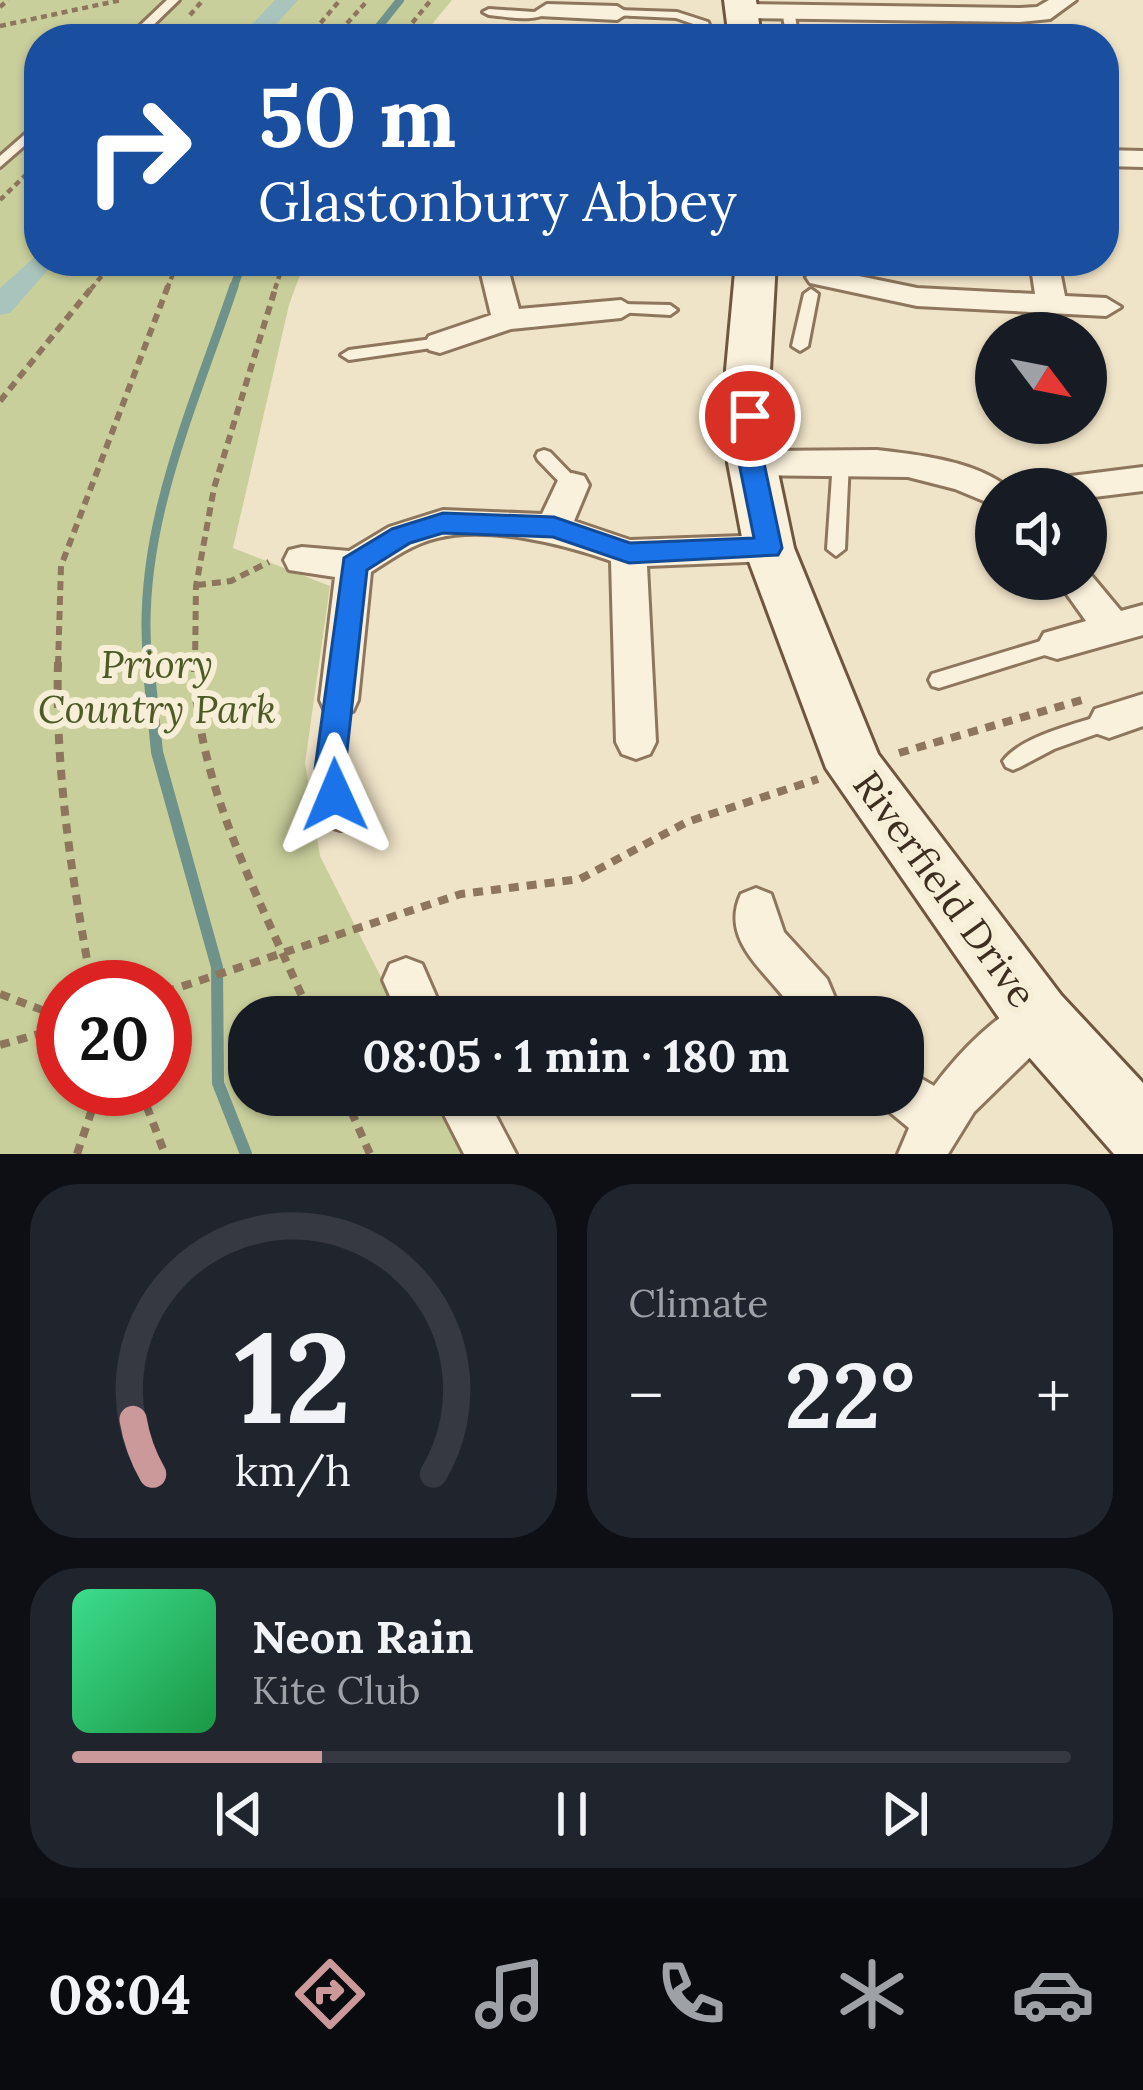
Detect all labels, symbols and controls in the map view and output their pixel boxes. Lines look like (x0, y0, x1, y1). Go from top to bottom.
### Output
text: 50 m (258, 62, 456, 170)
icon: right (60, 72, 216, 228)
text: Glastonbury Abbey (258, 167, 737, 236)
north arrow (975, 312, 1107, 444)
map controls (975, 312, 1107, 600)
pin (699, 365, 801, 467)
icon: arrive (717, 383, 783, 449)
button: sound (975, 468, 1107, 600)
park label: Priory Country Park (38, 639, 276, 734)
position arrow (272, 732, 398, 858)
street label: Riverfield Drive (842, 761, 1048, 1017)
speed limit sign: 20 (36, 960, 192, 1116)
text: 08:05 · 1 min · 180 m (362, 1027, 790, 1084)
text: Climate (629, 1278, 768, 1328)
text: 12 (235, 1297, 352, 1457)
text: 22° (785, 1337, 915, 1453)
text: − (629, 1353, 663, 1437)
text: + (1036, 1353, 1071, 1437)
text: km/h (235, 1443, 351, 1498)
text: Neon Rain (252, 1608, 474, 1665)
text: Kite Club (252, 1665, 421, 1715)
icon: previous (206, 1781, 272, 1847)
icon: pause (539, 1781, 605, 1847)
icon: next (872, 1781, 938, 1847)
icon: directions (288, 1952, 372, 2036)
icon: music (468, 1952, 552, 2036)
icon: phone (649, 1952, 733, 2036)
icon: climate (830, 1952, 914, 2036)
icon: car (1011, 1952, 1095, 2036)
text: 08:04 (48, 1960, 191, 2029)

